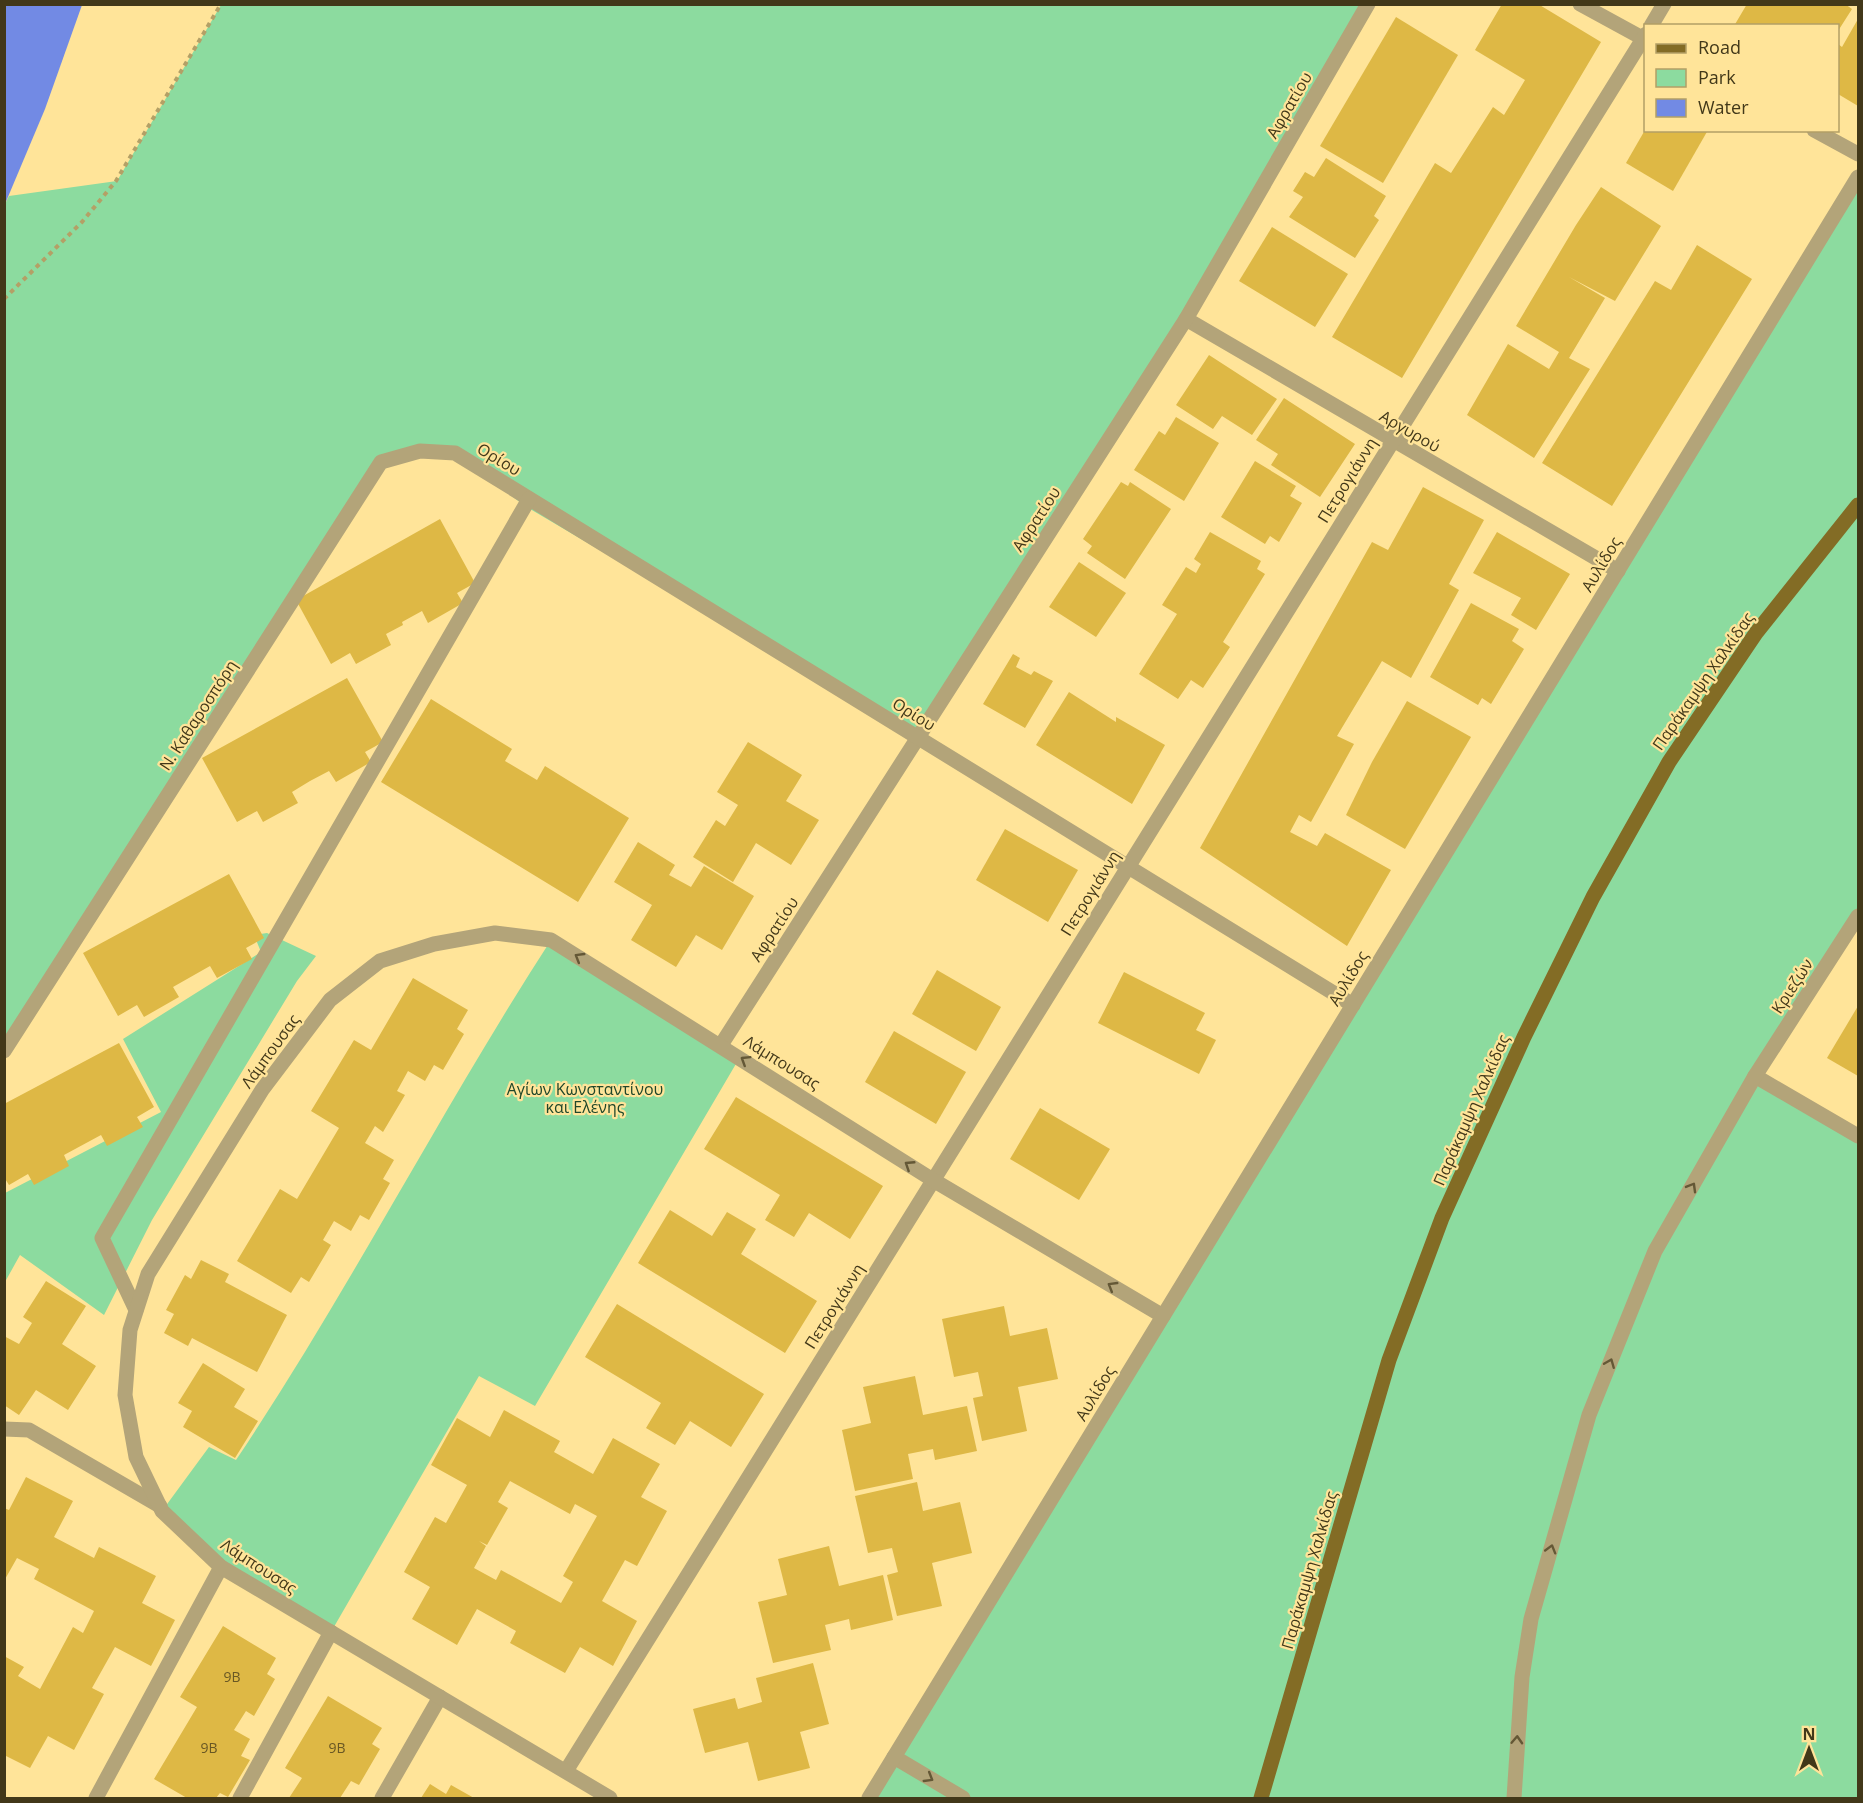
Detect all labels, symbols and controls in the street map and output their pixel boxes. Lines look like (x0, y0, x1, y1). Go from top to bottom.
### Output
legend (1644, 24, 1839, 132)
text: Road (1698, 35, 1741, 59)
text: Park (1698, 65, 1736, 89)
street label: Αφρατίου (1261, 68, 1317, 142)
text: Water (1698, 95, 1749, 119)
street label: Αργυρού (1376, 405, 1444, 457)
street label: Πετρογιάννη (1312, 433, 1382, 527)
street label: Ορίου (473, 437, 525, 481)
street label: Αφρατίου (1007, 482, 1065, 556)
street label: Αυλίδος (1576, 532, 1626, 596)
street label: Παράκαμψη Χαλκίδας (1647, 608, 1759, 754)
street label: Ν. Καθαροσπόρη (154, 655, 242, 775)
street label: Ορίου (888, 692, 940, 736)
street label: Πετρογιάννη (1055, 846, 1125, 940)
street label: Αφρατίου (745, 892, 803, 966)
street label: Αυλίδος (1323, 946, 1373, 1010)
one-way arrow (575, 952, 585, 964)
street label: Κριεζών (1766, 954, 1818, 1018)
street label: Λάμπουσας (236, 1009, 304, 1092)
street label: Λάμπουσας (740, 1030, 825, 1094)
street label: Παράκαμψη Χαλκίδας (1428, 1031, 1514, 1189)
one-way arrow (740, 1056, 751, 1067)
park label: Αγίων Κωνσταντίνου και Ελένης (507, 1078, 663, 1118)
one-way arrow (905, 1160, 915, 1172)
one-way arrow (1685, 1183, 1696, 1193)
street label: Πετρογιάννη (799, 1259, 869, 1353)
one-way arrow (1108, 1282, 1118, 1294)
one-way arrow (1603, 1359, 1615, 1370)
street label: Αυλίδος (1070, 1361, 1120, 1425)
street label: Παράκαμψη Χαλκίδας (1276, 1488, 1342, 1652)
street label: Λάμπουσας (217, 1533, 301, 1599)
one-way arrow (1544, 1544, 1556, 1555)
house number: 9Β (223, 1667, 241, 1686)
north arrow (1779, 1719, 1839, 1779)
text: N (1802, 1723, 1816, 1745)
one-way arrow (1510, 1736, 1523, 1745)
house number: 9Β (200, 1738, 218, 1757)
house number: 9Β (328, 1738, 346, 1757)
one-way arrow (923, 1770, 933, 1782)

